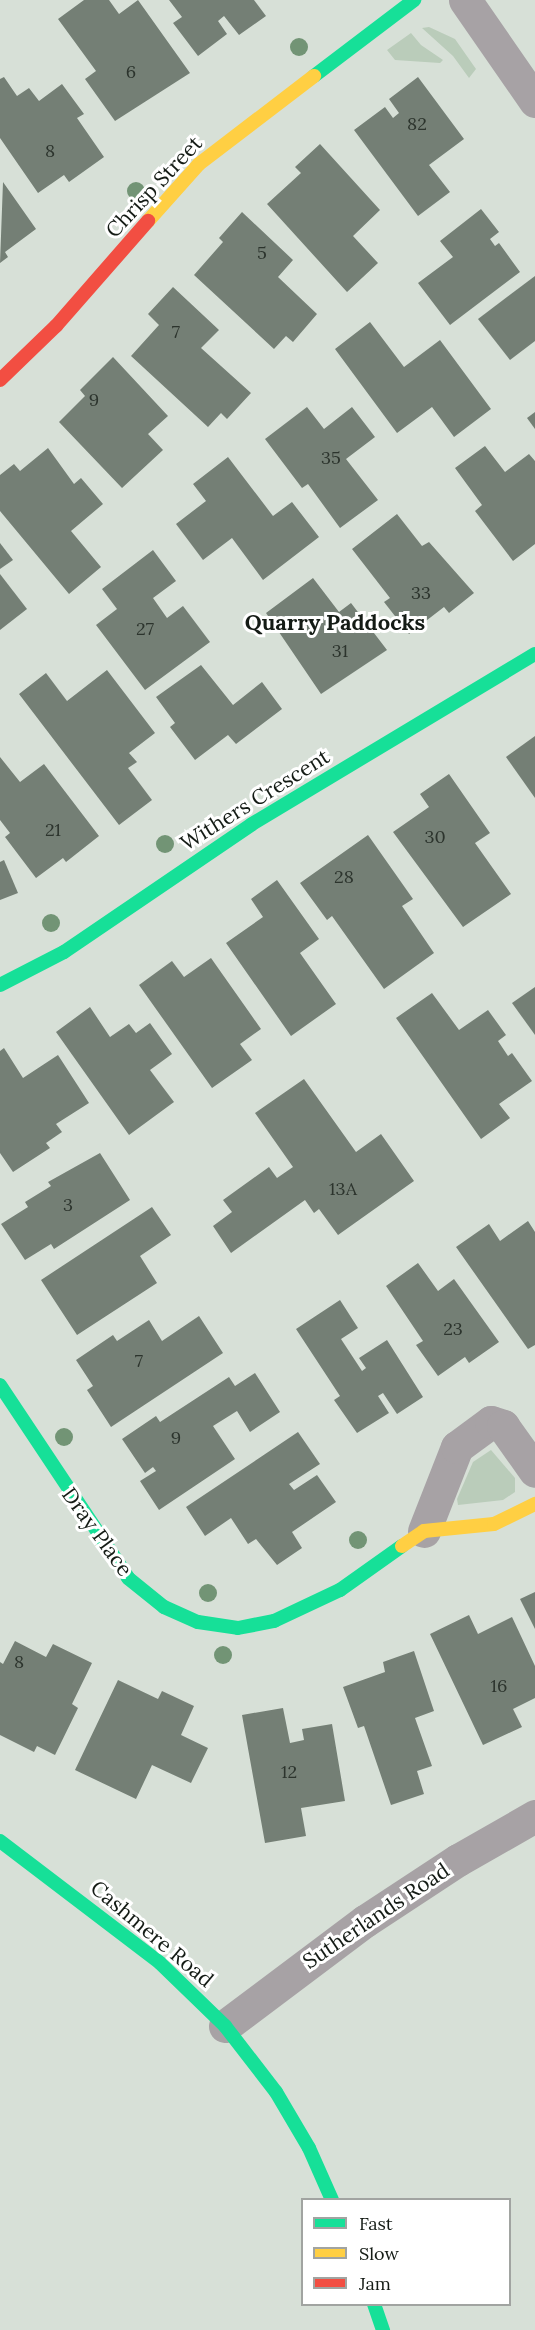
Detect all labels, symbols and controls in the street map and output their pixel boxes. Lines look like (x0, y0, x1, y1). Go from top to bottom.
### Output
house number: 6 (126, 61, 136, 83)
house number: 82 (407, 113, 427, 135)
street label: Chrisp Street (101, 131, 207, 243)
house number: 8 (45, 140, 55, 162)
house number: 5 (257, 242, 267, 264)
house number: 7 (172, 321, 180, 343)
house number: 9 (89, 389, 99, 411)
house number: 35 (321, 447, 341, 469)
house number: 33 (411, 582, 431, 604)
district label: Quarry Paddocks (245, 610, 425, 636)
house number: 27 (136, 618, 154, 640)
house number: 31 (332, 640, 348, 662)
street label: Withers Crescent (176, 744, 334, 856)
house number: 21 (45, 819, 61, 841)
house number: 30 (424, 826, 446, 848)
house number: 28 (334, 866, 354, 888)
house number: 13A (329, 1178, 357, 1200)
house number: 3 (63, 1194, 73, 1216)
house number: 23 (443, 1318, 463, 1340)
house number: 7 (135, 1350, 143, 1372)
house number: 9 (171, 1427, 181, 1449)
street label: Dray Place (56, 1483, 138, 1581)
house number: 8 (14, 1651, 24, 1673)
house number: 16 (491, 1675, 507, 1697)
house number: 12 (281, 1761, 297, 1783)
street label: Sutherlands Road (298, 1858, 454, 1974)
street label: Cashmere Road (85, 1875, 219, 1993)
legend (301, 2198, 511, 2306)
text: Fast (359, 2212, 393, 2235)
text: Slow (359, 2242, 399, 2265)
text: Jam (359, 2272, 391, 2295)

